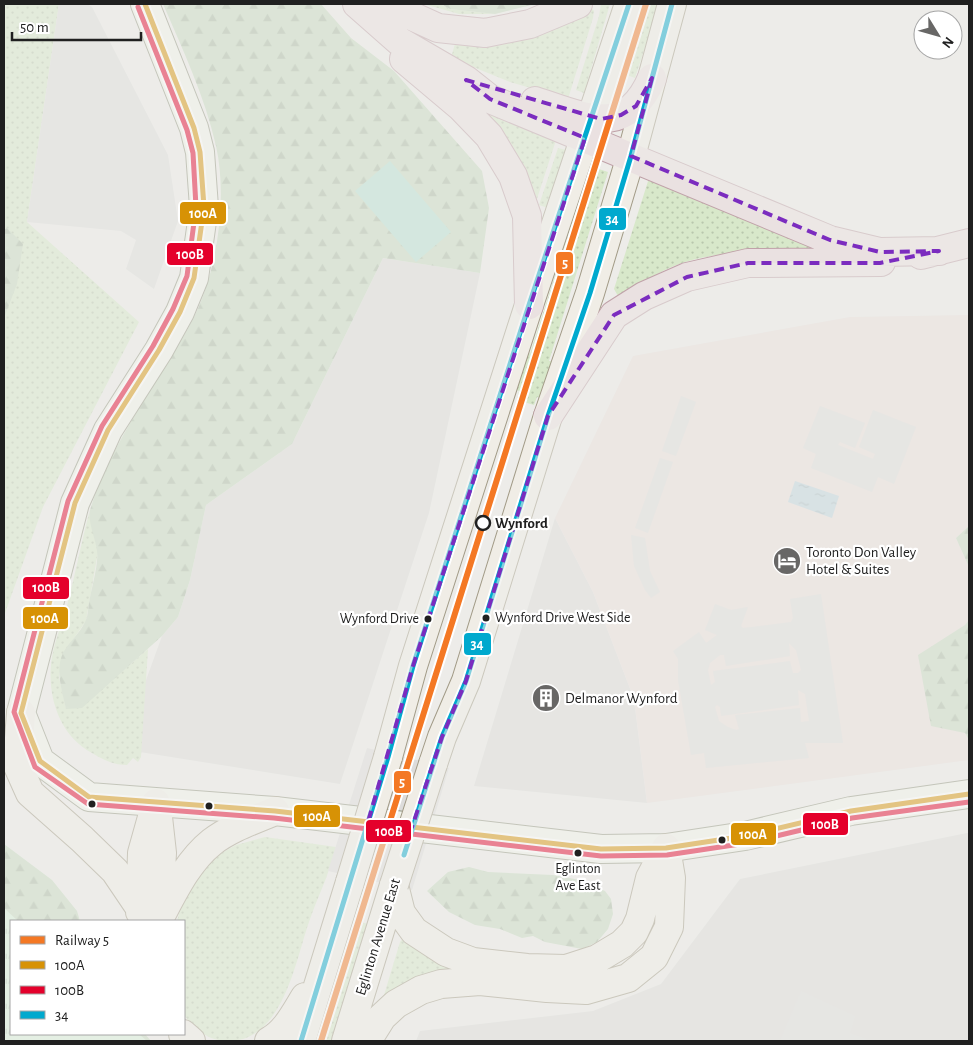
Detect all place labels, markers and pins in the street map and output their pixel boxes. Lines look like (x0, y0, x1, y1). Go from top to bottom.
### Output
marker: Wynford (475, 515, 491, 531)
place label: Wynford (495, 516, 548, 531)
place label: Toronto Don Valley Hotel & Suites (806, 545, 917, 577)
hotel icon: Toronto Don Valley Hotel & Suites (772, 546, 802, 576)
place label: Wynford Drive West Side (495, 611, 630, 625)
place label: Wynford Drive (340, 612, 419, 626)
marker: Wynford Drive West Side (481, 613, 491, 623)
marker: Wynford Drive (423, 614, 433, 624)
building icon: Delmanor Wynford (531, 683, 561, 713)
place label: Delmanor Wynford (565, 691, 678, 706)
unlabelled marker (87, 799, 97, 809)
unlabelled marker (204, 801, 214, 811)
unlabelled marker (717, 835, 727, 845)
marker: Eglinton Ave East (573, 848, 583, 858)
place label: Eglinton Ave East (555, 862, 601, 893)

